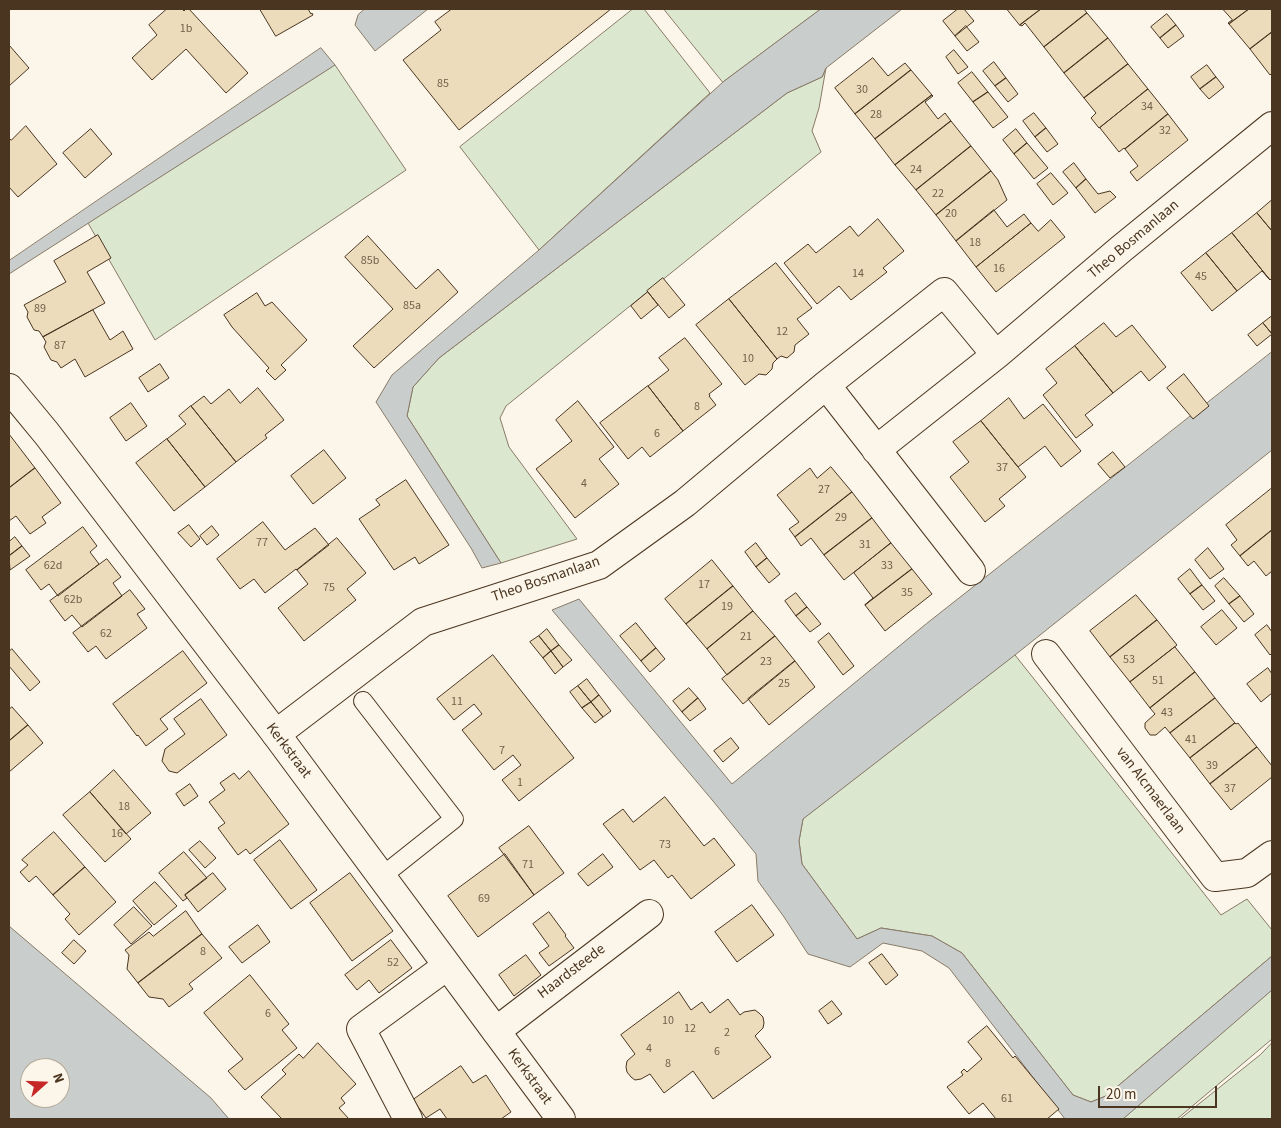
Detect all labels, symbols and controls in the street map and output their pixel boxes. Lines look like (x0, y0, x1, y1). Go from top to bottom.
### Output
house number: 1b (180, 22, 192, 36)
house number: 85 (437, 77, 449, 91)
house number: 30 (856, 83, 868, 97)
house number: 34 (1141, 100, 1153, 114)
house number: 28 (870, 108, 882, 122)
house number: 32 (1159, 124, 1171, 138)
house number: 24 (910, 163, 922, 177)
house number: 22 (932, 187, 944, 201)
street label: Theo Bosmanlaan (1085, 197, 1183, 283)
house number: 20 (945, 207, 957, 221)
house number: 18 (969, 236, 981, 250)
house number: 85b (361, 254, 379, 268)
house number: 16 (993, 262, 1005, 276)
house number: 14 (852, 267, 864, 281)
house number: 45 (1195, 270, 1207, 284)
house number: 85a (403, 299, 421, 313)
house number: 89 (34, 302, 46, 316)
house number: 12 (776, 325, 788, 339)
house number: 87 (54, 339, 66, 353)
house number: 10 (742, 352, 754, 366)
house number: 8 (694, 400, 700, 414)
house number: 6 (654, 427, 660, 441)
house number: 37 (996, 461, 1008, 475)
house number: 4 (581, 477, 587, 491)
house number: 27 (818, 483, 830, 497)
house number: 29 (835, 511, 847, 525)
house number: 77 (256, 536, 268, 550)
house number: 31 (859, 538, 871, 552)
street label: Theo Bosmanlaan (489, 553, 603, 607)
house number: 62d (44, 559, 62, 573)
house number: 33 (881, 559, 893, 573)
house number: 17 (698, 578, 710, 592)
house number: 75 (323, 581, 335, 595)
house number: 35 (901, 586, 913, 600)
house number: 62b (64, 593, 82, 607)
house number: 19 (721, 600, 733, 614)
house number: 62 (100, 627, 112, 641)
house number: 21 (740, 630, 752, 644)
house number: 53 (1123, 653, 1135, 667)
house number: 23 (760, 655, 772, 669)
house number: 51 (1152, 674, 1164, 688)
house number: 25 (778, 677, 790, 691)
house number: 11 (451, 695, 463, 709)
house number: 43 (1161, 706, 1173, 720)
street label: Kerkstraat (261, 720, 315, 782)
house number: 41 (1185, 733, 1197, 747)
house number: 7 (499, 744, 505, 758)
street label: van Alcmaerlaan (1111, 744, 1189, 838)
house number: 39 (1206, 759, 1218, 773)
house number: 1 (517, 776, 523, 790)
house number: 37 (1224, 782, 1236, 796)
house number: 18 (118, 800, 130, 814)
house number: 16 (111, 827, 123, 841)
house number: 73 (659, 838, 671, 852)
house number: 71 (522, 858, 534, 872)
house number: 69 (478, 892, 490, 906)
street label: Haardsteede (535, 941, 609, 1003)
house number: 8 (200, 945, 206, 959)
house number: 52 (387, 956, 399, 970)
house number: 6 (265, 1007, 271, 1021)
house number: 10 (662, 1014, 674, 1028)
house number: 12 (684, 1022, 696, 1036)
house number: 2 (724, 1026, 730, 1040)
house number: 4 (646, 1042, 652, 1056)
house number: 6 (714, 1045, 720, 1059)
street label: Kerkstraat (503, 1046, 555, 1108)
house number: 8 (665, 1057, 671, 1071)
north arrow (20, 1058, 70, 1108)
text: N (47, 1070, 69, 1086)
scale bar (1101, 1076, 1220, 1108)
text: 20 m (1106, 1084, 1136, 1105)
house number: 61 (1001, 1092, 1013, 1106)

